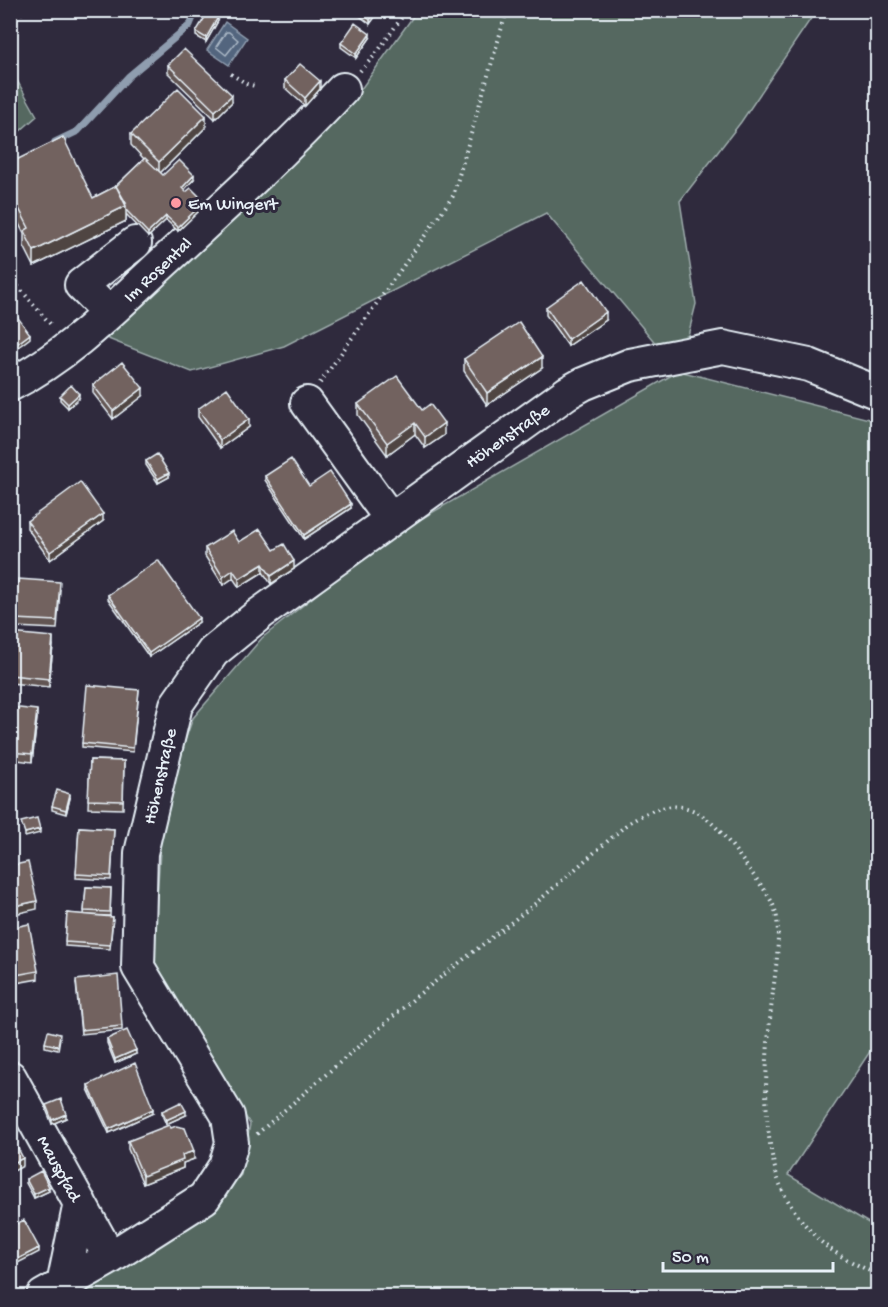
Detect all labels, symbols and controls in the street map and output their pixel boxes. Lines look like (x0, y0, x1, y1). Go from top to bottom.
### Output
place label: Em Wingert (188, 195, 279, 216)
marker: Em Wingert (169, 196, 183, 210)
street label: Im Rosental (120, 234, 197, 308)
street label: Höhenstraße (462, 400, 555, 474)
street label: Höhenstraße (140, 726, 183, 827)
street label: Mauspfad (31, 1132, 85, 1207)
scale bar (663, 1235, 832, 1273)
text: 50 m (672, 1248, 709, 1269)

